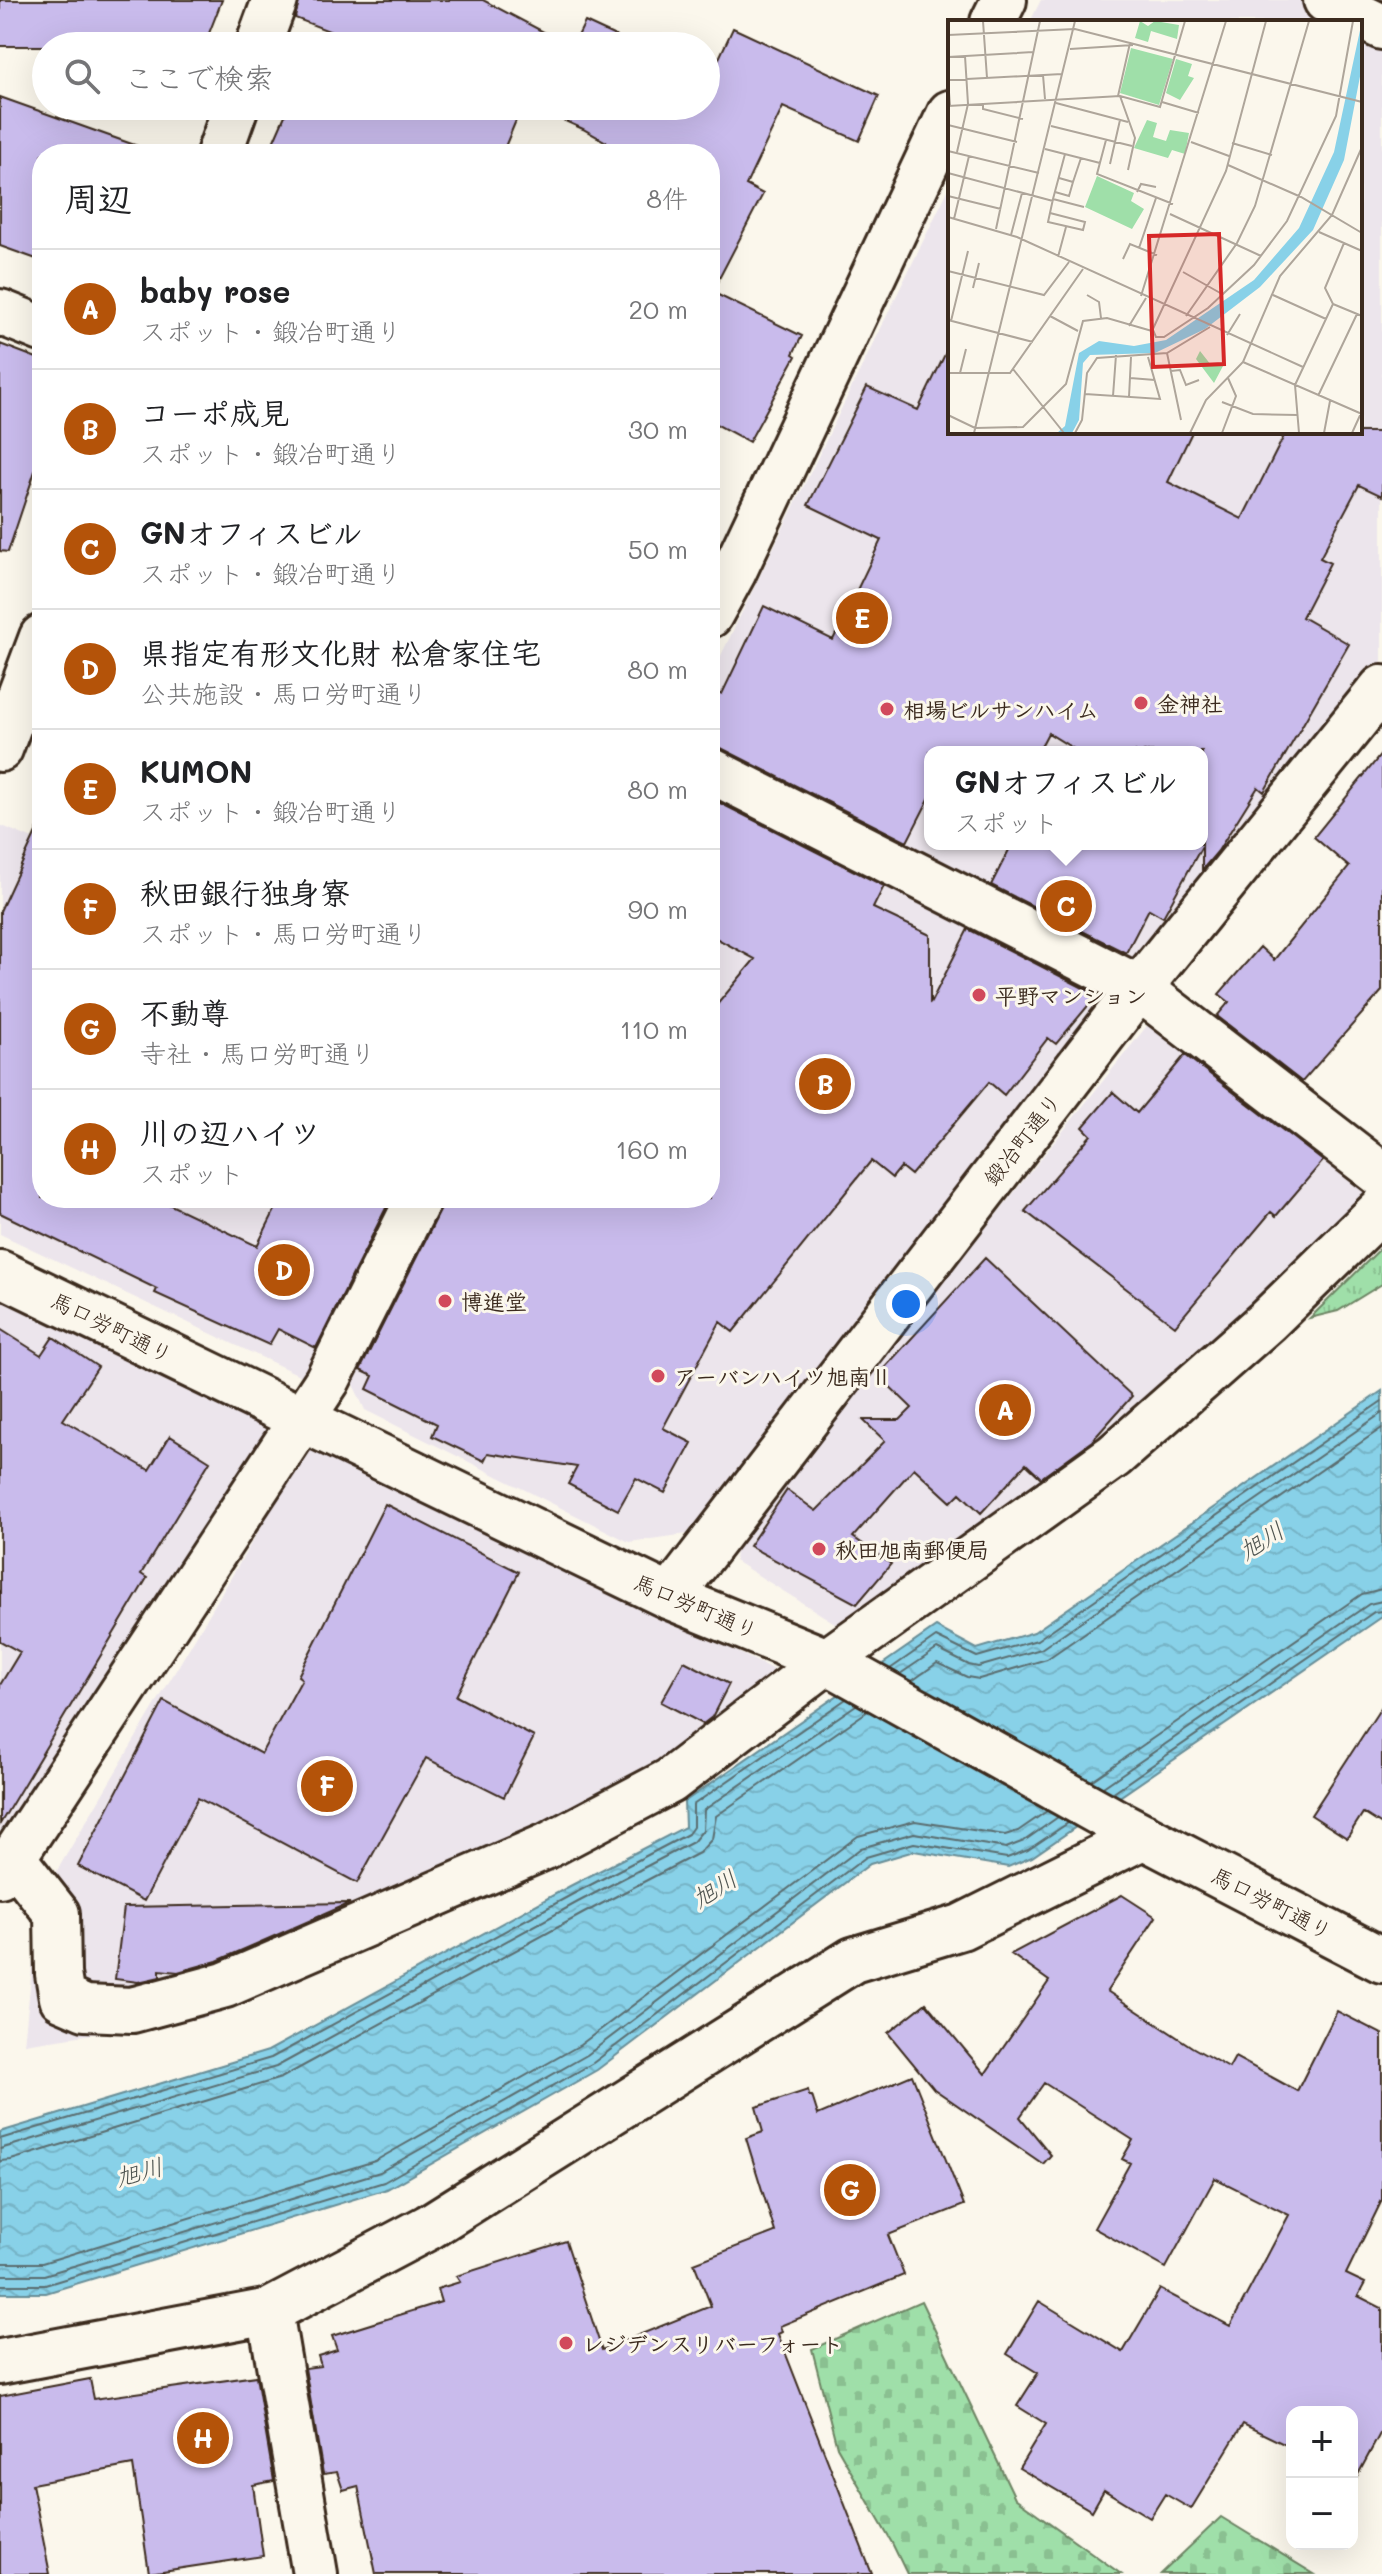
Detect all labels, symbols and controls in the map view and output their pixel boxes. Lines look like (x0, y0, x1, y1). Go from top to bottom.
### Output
inset map (948, 20, 1362, 434)
search box (32, 32, 720, 120)
icon: search (60, 54, 104, 98)
text: ここで検索 (124, 57, 274, 97)
text: 周辺 (64, 175, 132, 220)
text: 8件 (646, 181, 688, 215)
text: baby rose (140, 271, 290, 311)
text: A (81, 292, 99, 326)
text: 20 m (628, 292, 688, 326)
text: スポット · 鍛冶町通り (140, 314, 402, 348)
text: コーポ成見 (140, 392, 290, 432)
text: B (81, 412, 99, 446)
text: 30 m (628, 412, 688, 446)
text: スポット · 鍛冶町通り (140, 436, 402, 470)
text: GNオフィスビル (140, 512, 363, 552)
text: C (80, 532, 100, 566)
text: 50 m (628, 532, 688, 566)
text: スポット · 鍛冶町通り (140, 556, 402, 590)
pin: E (836, 588, 888, 648)
text: 県指定有形文化財 松倉家住宅 (140, 632, 541, 672)
text: D (81, 652, 99, 686)
text: 80 m (627, 652, 688, 686)
text: 公共施設 · 馬口労町通り (140, 676, 428, 710)
place label: 金神社 (1157, 689, 1223, 718)
marker: 金神社 (1132, 694, 1150, 712)
place label: 相場ビルサンハイム (903, 695, 1099, 724)
marker: 相場ビルサンハイム (878, 700, 896, 718)
popup (924, 746, 1208, 850)
text: KUMON (140, 751, 252, 791)
text: GNオフィスビル (955, 761, 1177, 801)
text: E (82, 772, 98, 806)
text: 80 m (627, 772, 688, 806)
text: スポット · 鍛冶町通り (140, 794, 402, 828)
text: スポット (955, 805, 1059, 839)
text: 秋田銀行独身寮 (140, 872, 350, 912)
pin: C (1040, 876, 1092, 936)
text: F (82, 892, 98, 926)
text: 90 m (628, 892, 688, 926)
text: スポット · 馬口労町通り (140, 916, 428, 950)
place label: 平野マンション (995, 981, 1147, 1010)
marker: 平野マンション (970, 986, 988, 1004)
text: 不動尊 (140, 992, 230, 1032)
text: G (80, 1012, 100, 1046)
text: 110 m (620, 1012, 688, 1046)
text: 寺社 · 馬口労町通り (140, 1036, 376, 1070)
pin: B (799, 1054, 851, 1114)
street label: 鍛冶町通り (977, 1087, 1067, 1191)
text: 川の辺ハイツ (140, 1112, 320, 1152)
text: H (80, 1132, 100, 1166)
text: 160 m (616, 1132, 688, 1166)
text: スポット (140, 1156, 244, 1190)
pin: D (258, 1240, 310, 1300)
your location (886, 1284, 926, 1324)
street label: 馬口労町通り (46, 1285, 178, 1369)
place label: 博進堂 (461, 1287, 527, 1316)
marker: 博進堂 (436, 1292, 454, 1310)
place label: アーバンハイツ旭南Ⅱ (674, 1362, 892, 1391)
marker: アーバンハイツ旭南Ⅱ (649, 1367, 667, 1385)
pin: A (979, 1380, 1031, 1440)
water label: 旭川 (1232, 1514, 1290, 1566)
place label: 秋田旭南郵便局 (835, 1535, 989, 1564)
marker: 秋田旭南郵便局 (810, 1540, 828, 1558)
street label: 馬口労町通り (630, 1567, 762, 1645)
pin: F (301, 1756, 353, 1816)
street label: 馬口労町通り (1207, 1860, 1337, 1946)
water label: 旭川 (685, 1862, 743, 1914)
water label: 旭川 (112, 2150, 166, 2192)
pin: G (824, 2160, 876, 2220)
place label: レジデンスリバーフォート (582, 2329, 843, 2358)
marker: レジデンスリバーフォート (557, 2334, 575, 2352)
map controls (1286, 2406, 1358, 2550)
button: + (1286, 2406, 1358, 2478)
pin: H (177, 2408, 229, 2468)
button: − (1286, 2478, 1358, 2550)

